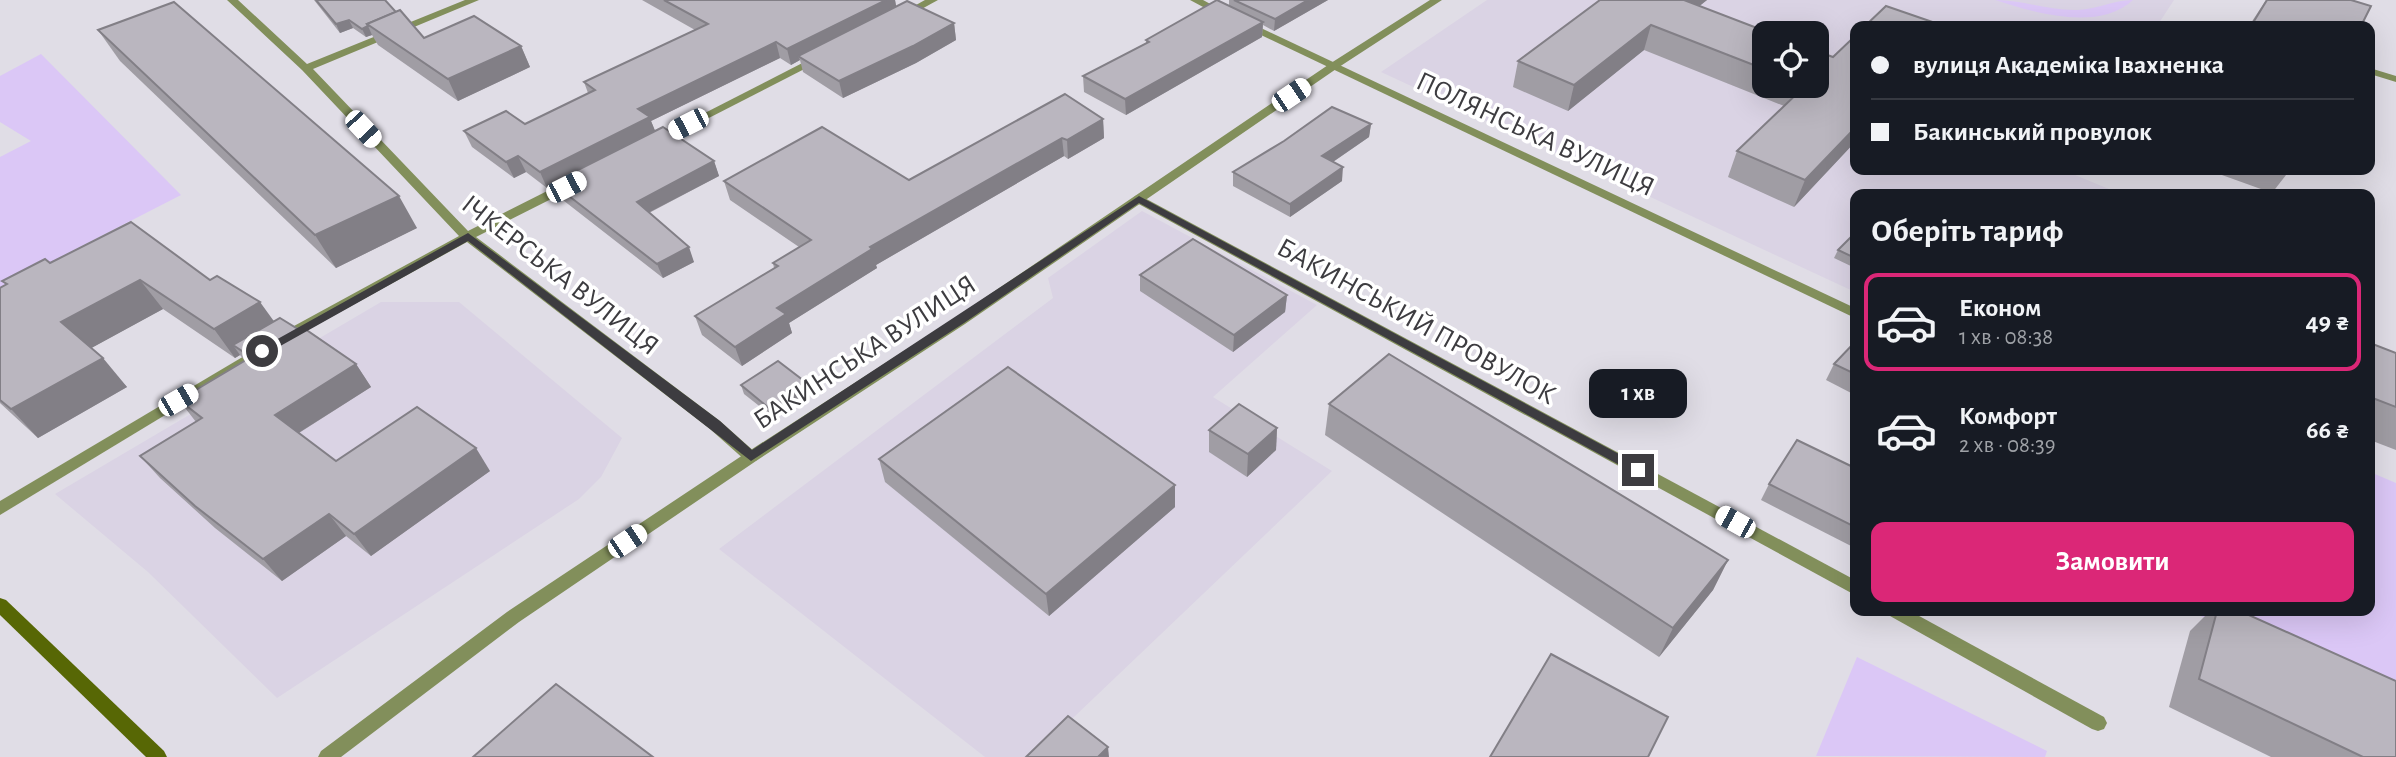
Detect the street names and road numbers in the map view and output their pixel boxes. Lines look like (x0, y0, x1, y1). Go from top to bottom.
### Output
street label: ПОЛЯНСЬКА ВУЛИЦЯ (1412, 67, 1659, 202)
street label: ІЧКЕРСЬКА ВУЛИЦЯ (456, 190, 664, 361)
street label: БАКИНСЬКИЙ ПРОВУЛОК (1272, 233, 1561, 410)
street label: БАКИНСЬКА ВУЛИЦЯ (749, 270, 981, 435)

